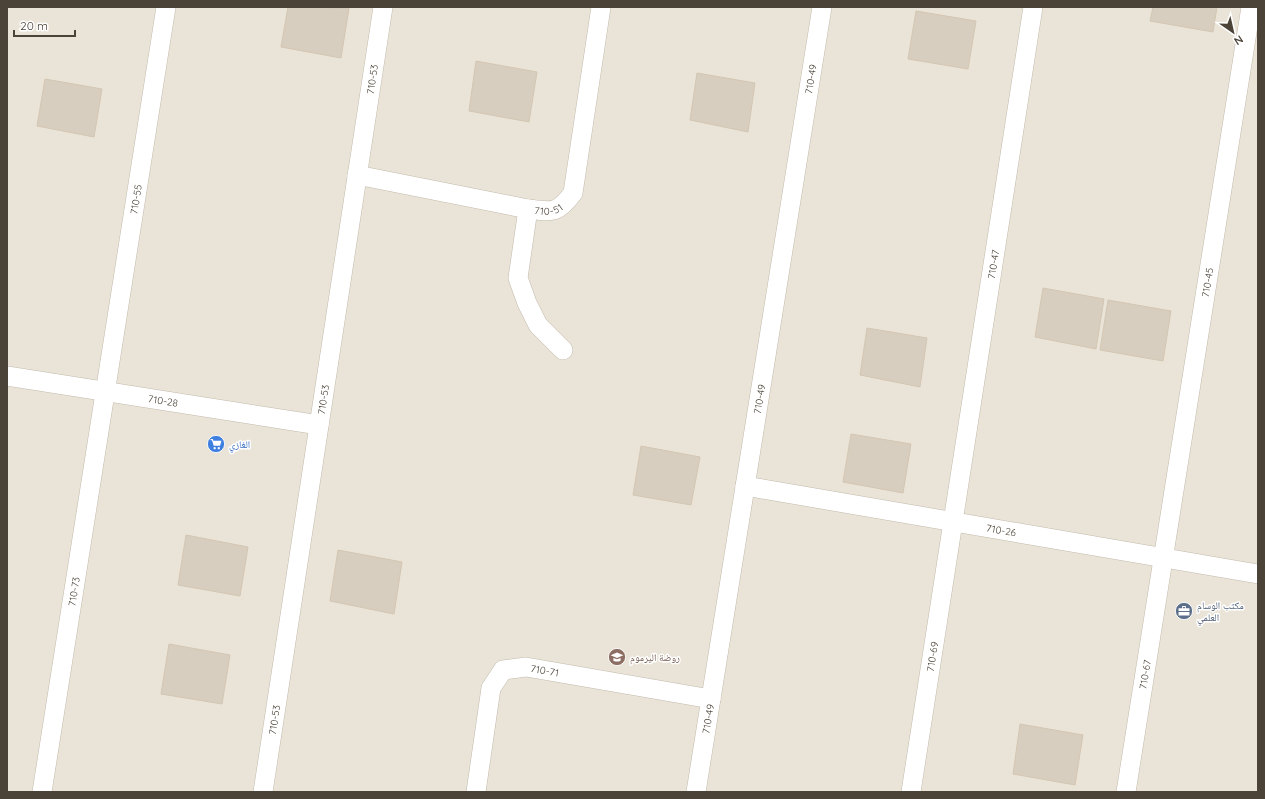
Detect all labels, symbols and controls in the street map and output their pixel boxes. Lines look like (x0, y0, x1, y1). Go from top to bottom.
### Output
scale bar (14, 12, 75, 38)
north arrow (1213, 12, 1253, 52)
text: 20 m (20, 18, 48, 33)
text: N (1231, 32, 1246, 48)
street label: 710-49 (802, 63, 820, 95)
street label: 710-53 (364, 64, 381, 95)
street label: 710-55 (127, 184, 145, 215)
street label: 710-51 (534, 201, 566, 218)
street label: 710-47 (985, 249, 1002, 280)
street label: 710-45 (1199, 267, 1216, 298)
street label: 710-49 (751, 383, 768, 415)
street label: 710-53 (315, 384, 332, 415)
street label: 710-28 (147, 392, 179, 410)
supermarket icon: الغازي (206, 434, 226, 454)
place label: الغازي (229, 438, 250, 453)
street label: 710-26 (985, 521, 1018, 540)
street label: 710-73 (65, 576, 83, 607)
place label: مكتب الوسام العلمي (1197, 599, 1244, 626)
office icon: مكتب الوسام العلمي (1174, 601, 1194, 621)
street label: 710-69 (924, 640, 941, 673)
school or university icon: روضة اليرموم (607, 647, 627, 667)
place label: روضة اليرموم (630, 651, 680, 665)
street label: 710-67 (1136, 659, 1154, 690)
street label: 710-71 (530, 662, 560, 680)
street label: 710-49 (699, 703, 717, 735)
street label: 710-53 (266, 704, 283, 736)

